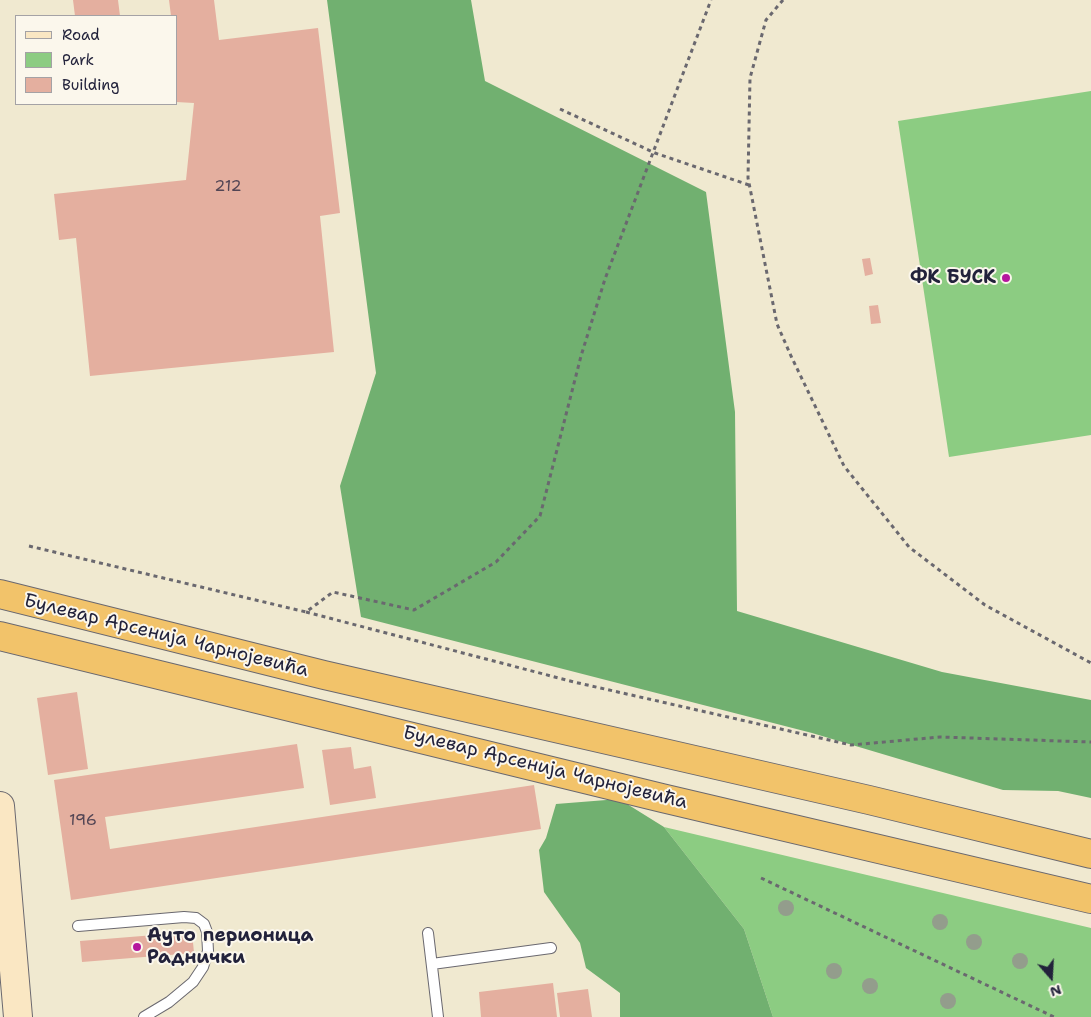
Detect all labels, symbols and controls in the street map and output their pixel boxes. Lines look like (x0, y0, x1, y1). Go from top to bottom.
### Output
legend (15, 15, 178, 105)
text: Road (62, 25, 100, 45)
text: Park (62, 50, 94, 70)
text: Building (62, 75, 119, 95)
house number: 212 (214, 177, 242, 197)
place label: ФК БУСК (910, 267, 996, 289)
marker: ФК БУСК (1000, 272, 1012, 284)
street label: Булевар Арсенија Чарнојевића (21, 590, 311, 682)
street label: Булевар Арсенија Чарнојевића (400, 722, 690, 814)
house number: 196 (69, 811, 97, 831)
place label: Ауто перионица Раднички (147, 925, 313, 969)
marker: Ауто перионица Раднички (131, 941, 143, 953)
north arrow (1026, 952, 1076, 1002)
text: N (1048, 981, 1064, 1001)

